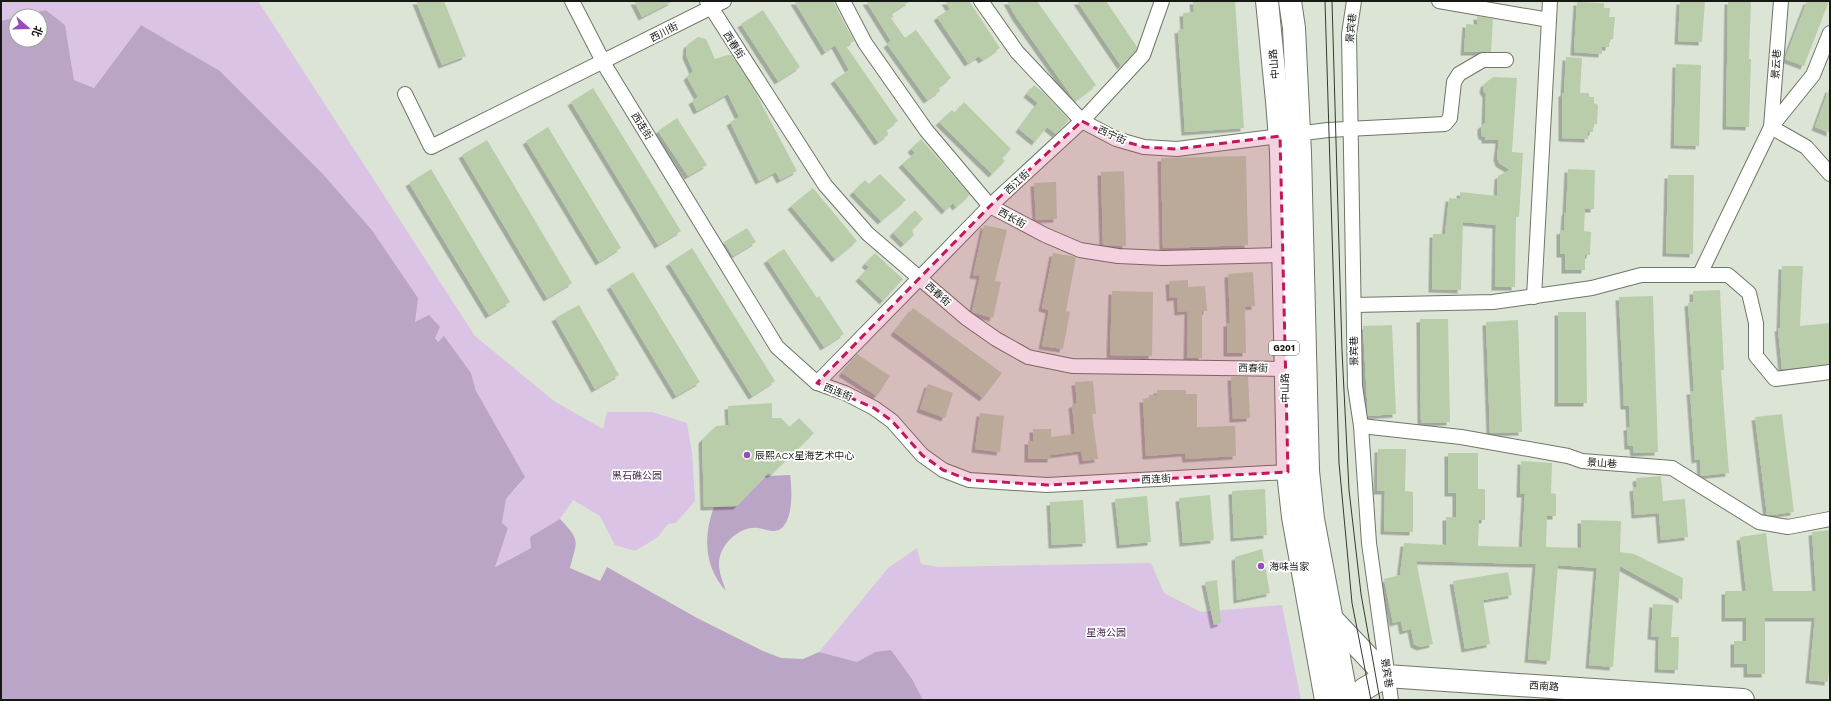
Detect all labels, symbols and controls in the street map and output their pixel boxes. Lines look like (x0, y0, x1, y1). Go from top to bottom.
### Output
north arrow (8, 8, 48, 48)
street label: 景宾巷 (1344, 13, 1358, 43)
street label: 西川街 (648, 20, 680, 44)
text: 北 (29, 24, 45, 39)
street label: 西春街 (721, 29, 747, 61)
street label: 中山路 (1267, 49, 1281, 79)
street label: 景云巷 (1769, 49, 1783, 79)
street label: 西连街 (629, 110, 655, 142)
street label: 西宁街 (1096, 124, 1128, 146)
street label: 西江街 (1002, 168, 1032, 196)
street label: 西长街 (996, 206, 1028, 230)
street label: 西春街 (923, 280, 953, 308)
street label: 景宾巷 (1348, 336, 1360, 366)
road number: G201 (1269, 341, 1299, 355)
street label: 西春街 (1238, 362, 1268, 374)
street label: 中山路 (1279, 373, 1291, 403)
street label: 西连街 (822, 381, 854, 403)
marker: 辰熙ACX星海艺术中心 (742, 450, 752, 460)
place label: 辰熙ACX星海艺术中心 (755, 450, 854, 461)
street label: 景山巷 (1587, 456, 1617, 470)
park label: 黑石礁公园 (612, 470, 662, 481)
street label: 西连街 (1141, 473, 1171, 485)
marker: 海味当家 (1256, 561, 1266, 571)
place label: 海味当家 (1269, 561, 1310, 572)
park label: 星海公园 (1086, 627, 1126, 638)
street label: 景宾巷 (1379, 657, 1395, 689)
street label: 西南路 (1529, 679, 1559, 693)

